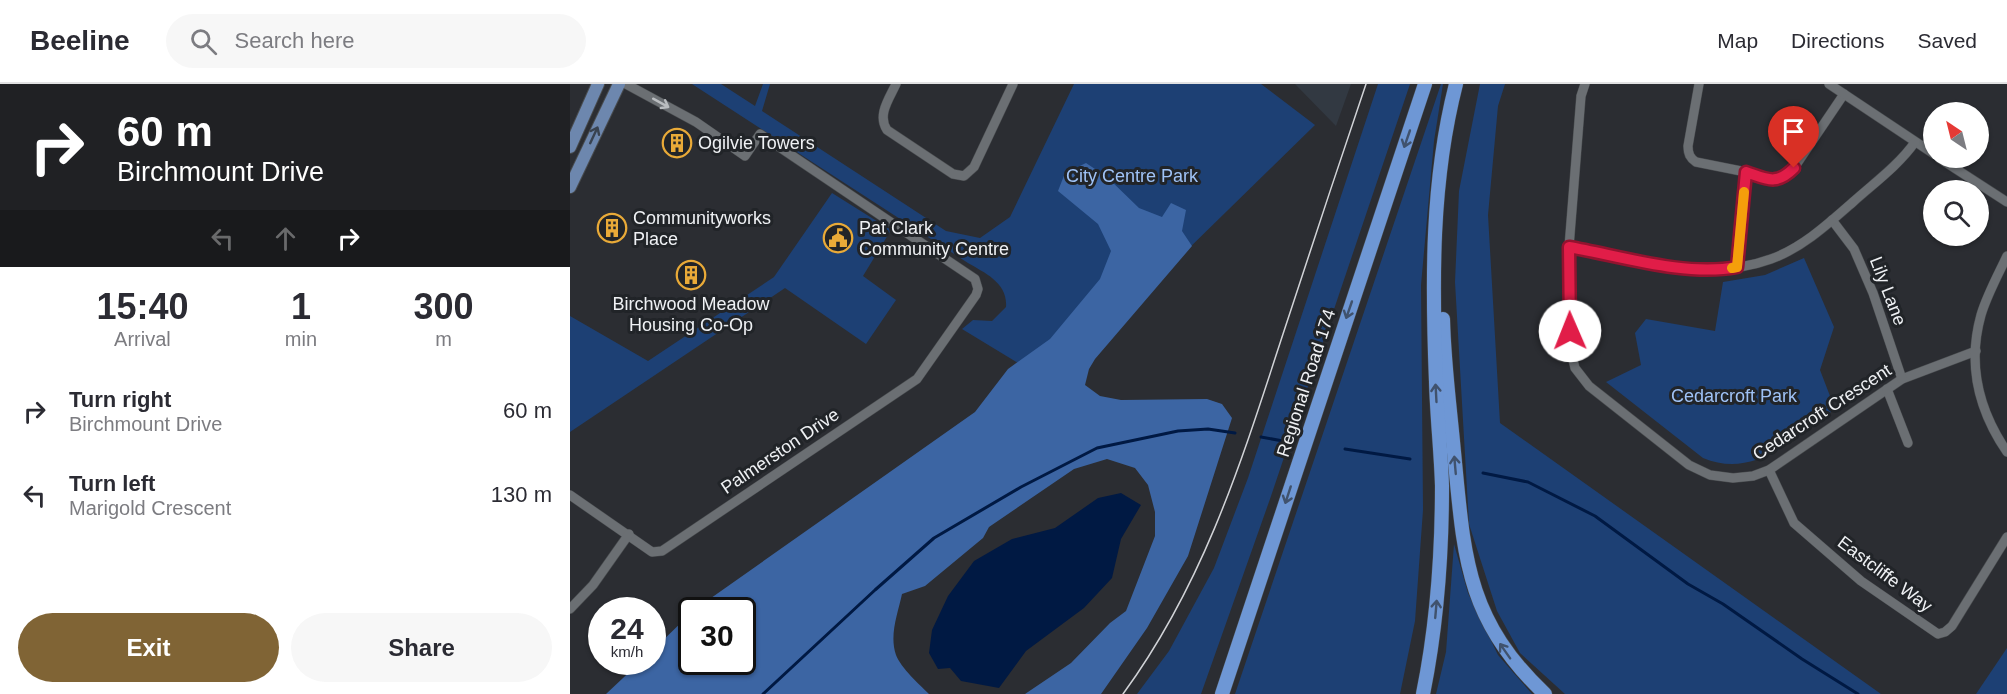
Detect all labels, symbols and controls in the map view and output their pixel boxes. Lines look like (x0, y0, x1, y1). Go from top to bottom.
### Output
search box (166, 14, 586, 68)
text: Beeline (30, 25, 130, 56)
icon: search (187, 25, 220, 58)
text: Search here (235, 28, 354, 53)
text: Map (1717, 29, 1758, 52)
text: Directions (1791, 29, 1884, 52)
text: Saved (1917, 29, 1977, 52)
one-way arrow (652, 97, 669, 109)
north arrow (1923, 102, 1989, 168)
map controls (1923, 102, 1989, 246)
pin (1768, 106, 1819, 168)
icon: right (18, 108, 96, 186)
text: 60 m (117, 108, 213, 155)
icon: arrive (1777, 115, 1810, 148)
one-way arrow (589, 127, 600, 145)
building icon: Ogilvie Towers (661, 127, 693, 159)
one-way arrow (1400, 130, 1411, 148)
place label: Ogilvie Towers (698, 133, 815, 153)
text: Birchmount Drive (117, 157, 324, 187)
park label: City Centre Park (1066, 166, 1199, 186)
button: search (1923, 180, 1989, 246)
place label: Communityworks Place (633, 208, 771, 249)
building icon: Communityworks Place (596, 212, 628, 244)
place label: Pat Clark Community Centre (859, 218, 1009, 259)
icon: left (206, 222, 239, 255)
icon: ahead (269, 222, 302, 255)
icon: right (332, 222, 365, 255)
public building icon: Pat Clark Community Centre (822, 222, 854, 254)
street label: Lily Lane (1866, 254, 1910, 328)
building icon: Birchwood Meadow Housing Co-Op (675, 259, 707, 291)
text: 15:40 (96, 286, 188, 327)
text: 1 (291, 286, 311, 327)
text: 300 (413, 286, 474, 327)
place label: Birchwood Meadow Housing Co-Op (612, 294, 771, 335)
position arrow (1538, 299, 1602, 363)
one-way arrow (1343, 300, 1354, 319)
street label: Regional Road 174 (1273, 307, 1339, 459)
text: Arrival (114, 328, 171, 350)
text: min (285, 328, 317, 350)
text: m (435, 328, 452, 350)
street label: Cedarcroft Crescent (1749, 360, 1895, 464)
one-way arrow (1431, 384, 1442, 404)
park label: Cedarcroft Park (1671, 386, 1798, 406)
text: Turn right (69, 387, 171, 412)
icon: right (18, 395, 51, 428)
text: 60 m (503, 398, 552, 423)
street label: Palmerston Drive (717, 404, 843, 498)
text: Birchmount Drive (69, 413, 222, 435)
one-way arrow (1449, 456, 1460, 476)
text: Turn left (69, 471, 155, 496)
icon: left (18, 479, 51, 512)
text: 130 m (491, 482, 552, 507)
one-way arrow (1282, 485, 1293, 504)
text: Marigold Crescent (69, 497, 231, 519)
street label: Eastcliffe Way (1834, 532, 1936, 616)
speed limit sign: 30 (678, 597, 756, 675)
one-way arrow (1431, 599, 1442, 619)
text: 24 (610, 612, 644, 645)
button: Exit (18, 613, 279, 682)
button: Share (291, 613, 552, 682)
text: km/h (611, 643, 643, 660)
one-way arrow (1499, 643, 1512, 659)

